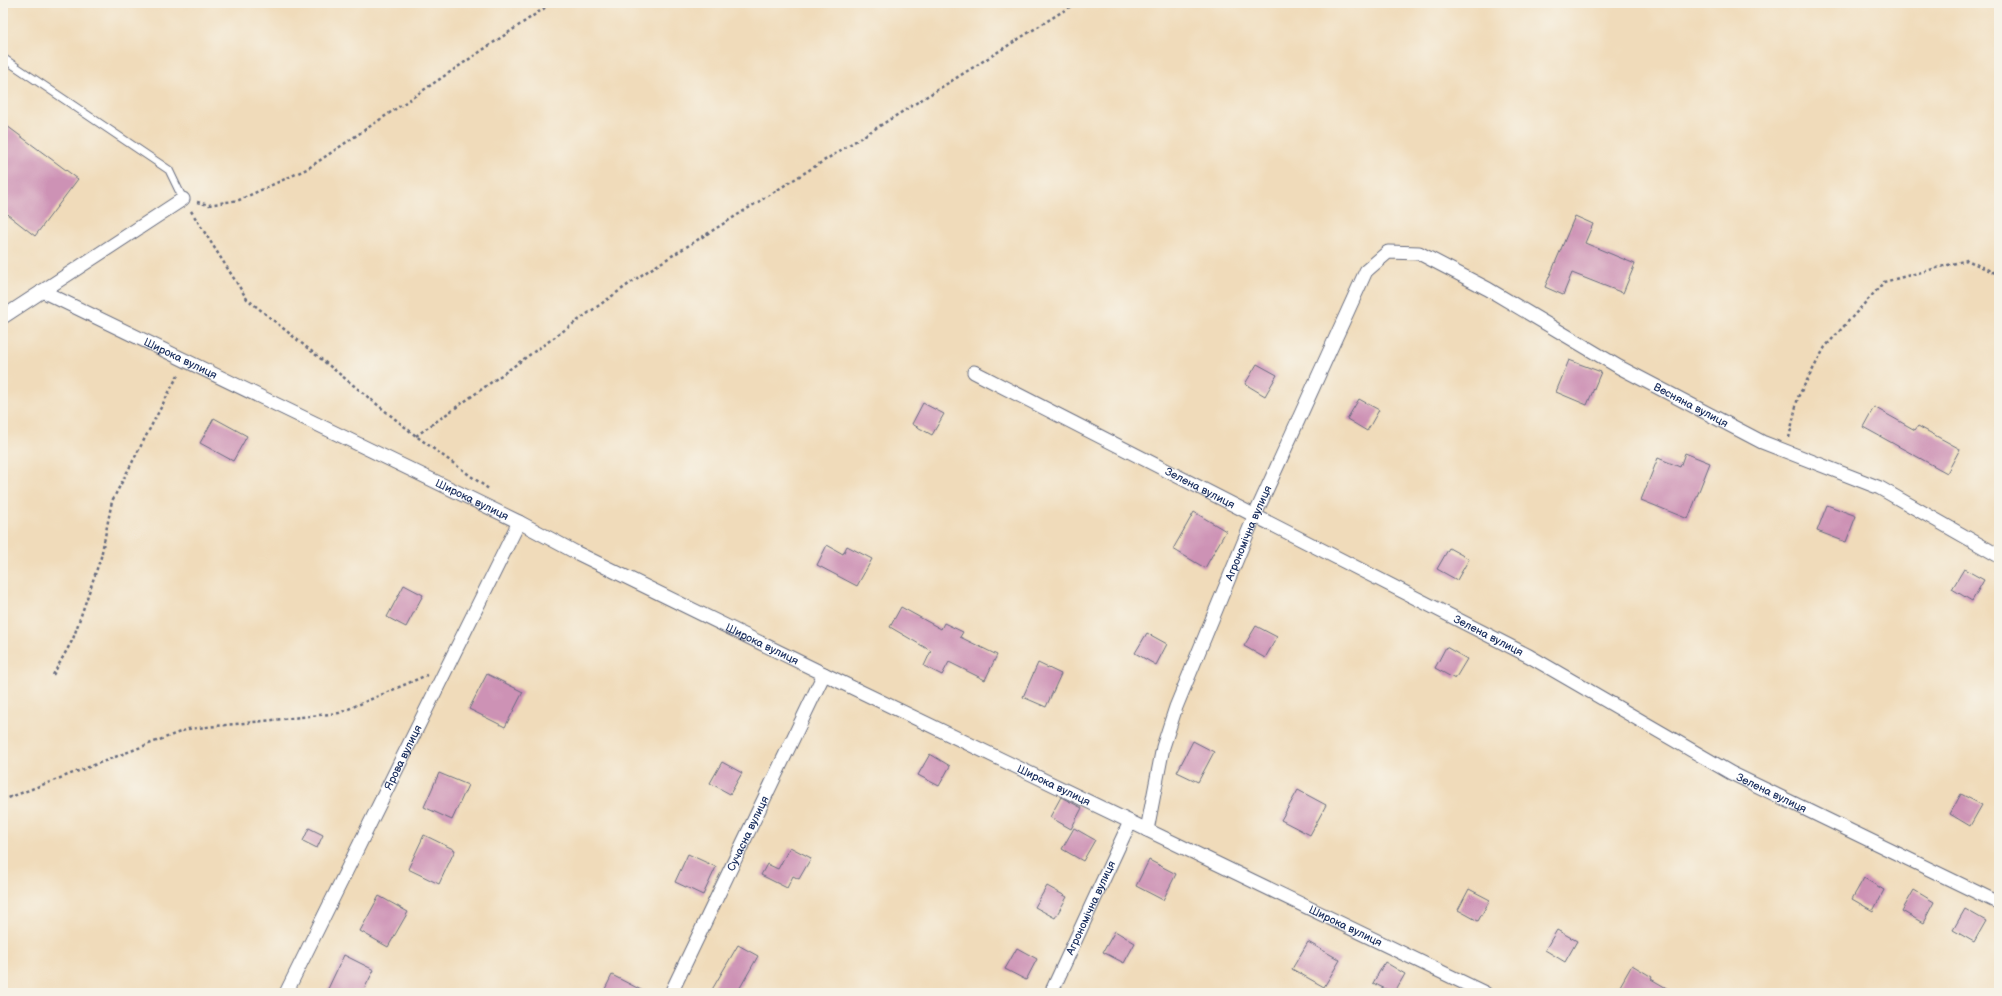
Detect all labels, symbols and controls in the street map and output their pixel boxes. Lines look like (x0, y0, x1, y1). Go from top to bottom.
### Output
street label: Широка вулиця (142, 335, 219, 382)
street label: Весняна вулиця (1651, 380, 1730, 430)
street label: Зелена вулиця (1163, 465, 1237, 511)
street label: Широка вулиця (433, 477, 511, 523)
street label: Агрономічна вулиця (1222, 484, 1275, 584)
street label: Зелена вулиця (1451, 613, 1525, 659)
street label: Широка вулиця (723, 621, 801, 668)
street label: Ярова вулиця (382, 723, 425, 792)
street label: Широка вулиця (1015, 762, 1092, 809)
street label: Зелена вулиця (1734, 771, 1809, 816)
street label: Сучасна вулиця (724, 794, 772, 873)
street label: Агрономічна вулиця (1063, 859, 1118, 958)
street label: Широка вулиця (1307, 903, 1384, 949)

